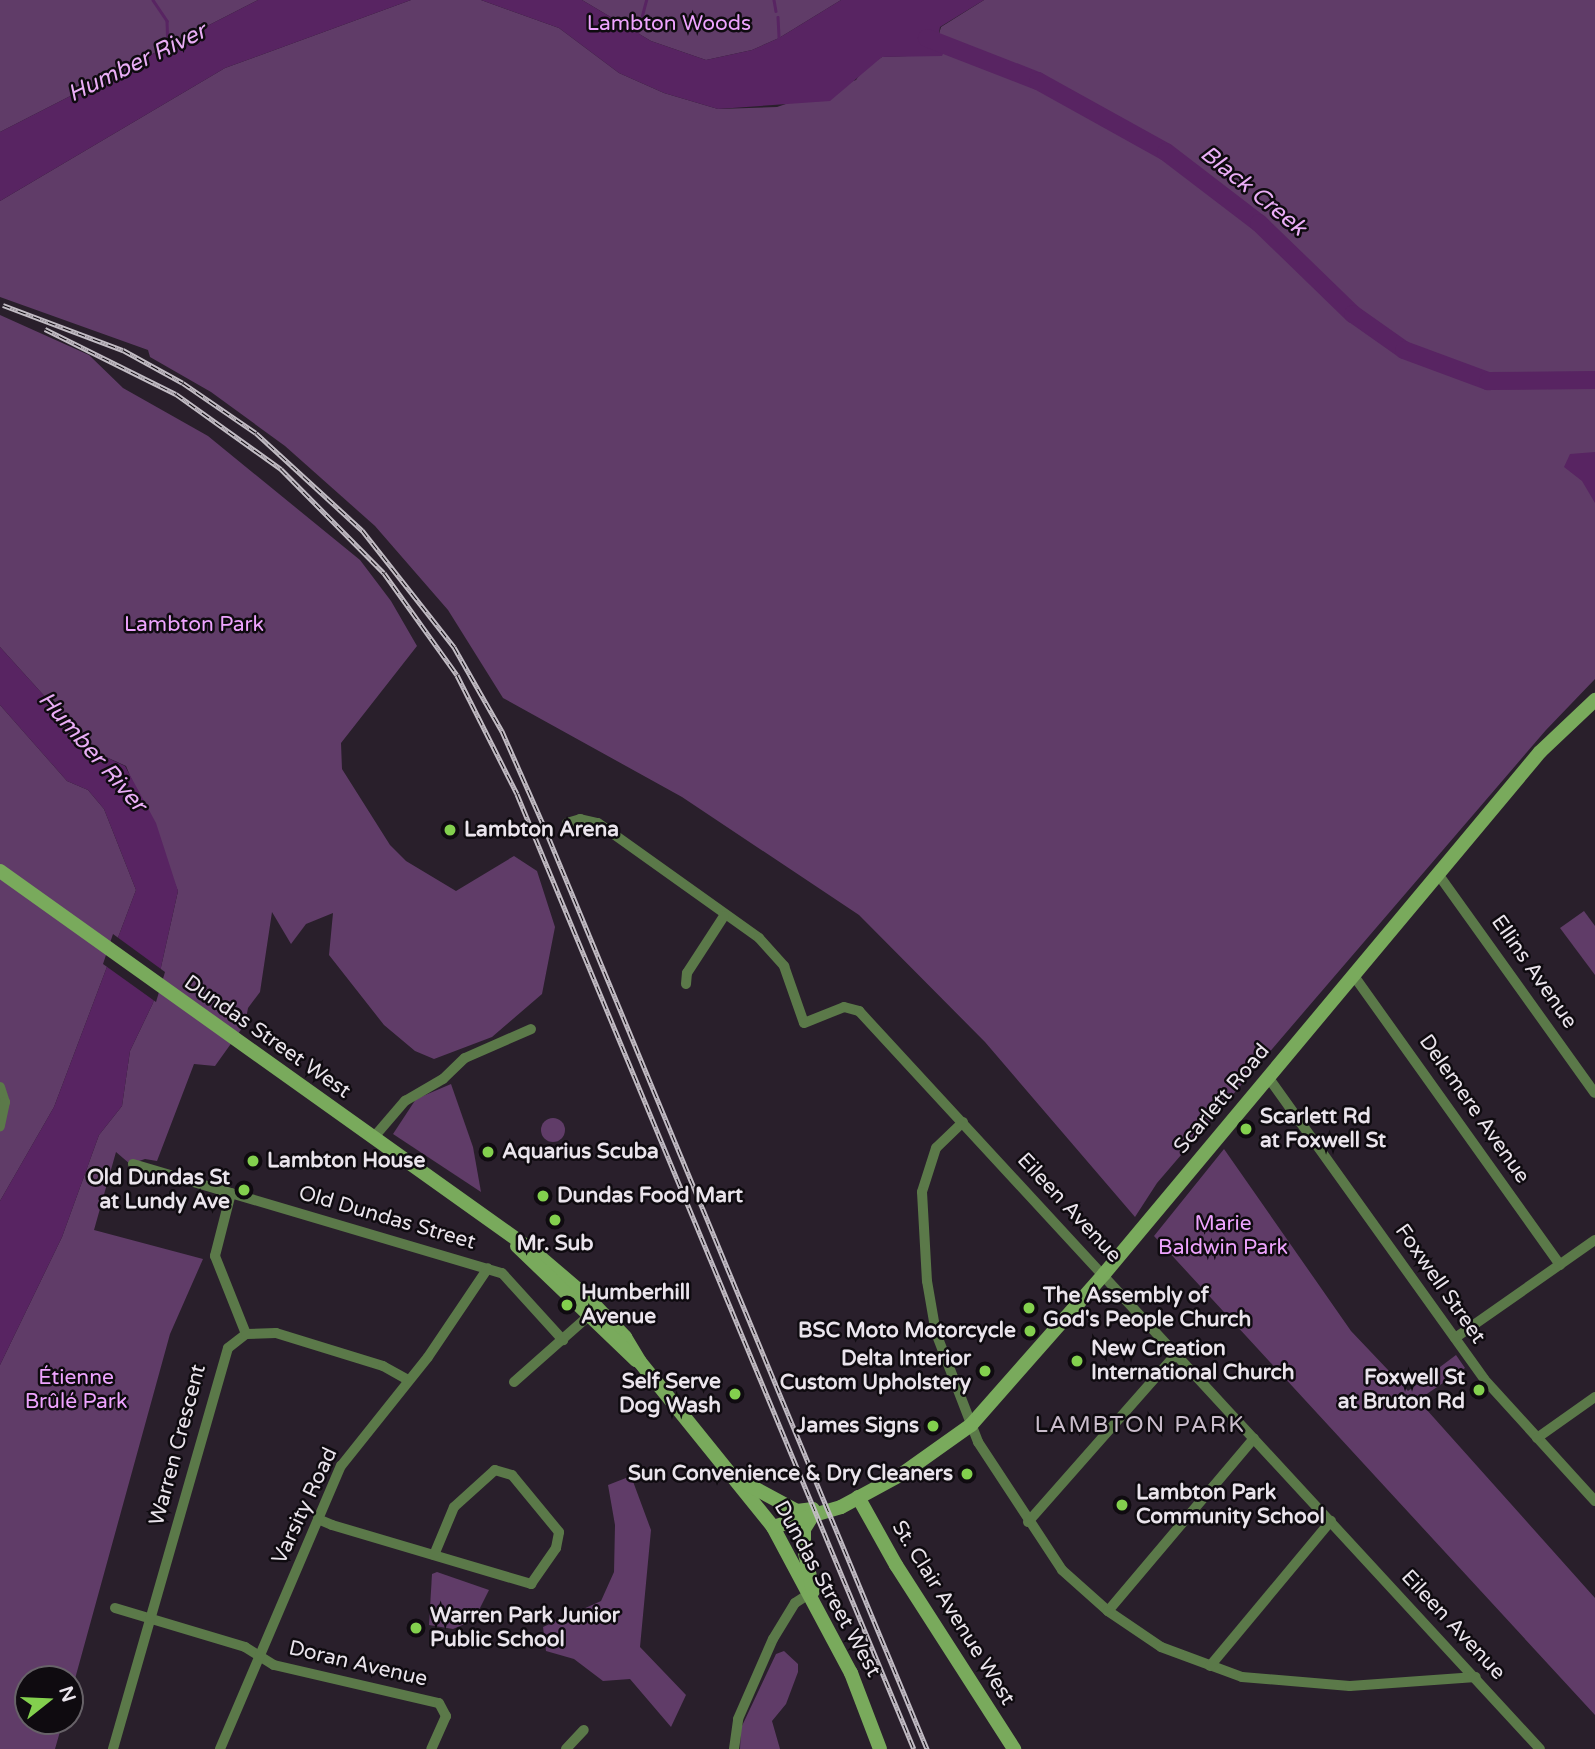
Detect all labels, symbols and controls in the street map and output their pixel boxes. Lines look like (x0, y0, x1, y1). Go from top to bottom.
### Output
park label: Lambton Woods (587, 11, 751, 37)
water label: Humber River (63, 18, 211, 108)
water label: Black Creek (1195, 140, 1311, 242)
park label: Lambton Park (124, 612, 264, 638)
water label: Humber River (32, 686, 152, 818)
place label: Lambton Arena (464, 817, 619, 843)
marker: Lambton Arena (442, 822, 458, 838)
street label: Ellins Avenue (1486, 910, 1582, 1034)
street label: Dundas Street West (179, 970, 355, 1104)
street label: Delemere Avenue (1413, 1030, 1535, 1188)
street label: Scarlett Road (1169, 1039, 1275, 1159)
place label: Scarlett Rd at Foxwell St (1260, 1104, 1386, 1154)
marker: Scarlett Rd at Foxwell St (1238, 1121, 1254, 1137)
place label: Aquarius Scuba (502, 1139, 659, 1165)
marker: Aquarius Scuba (480, 1144, 496, 1160)
place label: Lambton House (267, 1148, 425, 1174)
street label: Eileen Avenue (1012, 1148, 1126, 1268)
marker: Lambton House (245, 1153, 261, 1169)
place label: Old Dundas St at Lundy Ave (87, 1165, 230, 1215)
street label: Old Dundas Street (296, 1181, 478, 1255)
marker: Old Dundas St at Lundy Ave (236, 1182, 252, 1198)
place label: Dundas Food Mart (557, 1183, 743, 1209)
marker: Dundas Food Mart (535, 1188, 551, 1204)
park label: Marie Baldwin Park (1158, 1211, 1288, 1261)
marker: Mr. Sub (547, 1212, 563, 1228)
street label: Foxwell Street (1389, 1219, 1491, 1349)
place label: Mr. Sub (516, 1231, 594, 1257)
place label: Humberhill Avenue (581, 1280, 690, 1330)
place label: The Assembly of God's People Church (1043, 1283, 1251, 1333)
marker: Humberhill Avenue (559, 1297, 575, 1313)
marker: The Assembly of God's People Church (1021, 1300, 1037, 1316)
place label: BSC Moto Motorcycle (798, 1318, 1016, 1344)
marker: BSC Moto Motorcycle (1022, 1323, 1038, 1339)
place label: New Creation International Church (1091, 1336, 1295, 1386)
place label: Delta Interior Custom Upholstery (780, 1346, 971, 1396)
marker: New Creation International Church (1069, 1353, 1085, 1369)
street label: Warren Crescent (144, 1362, 212, 1528)
marker: Delta Interior Custom Upholstery (977, 1363, 993, 1379)
park label: Étienne Brûlé Park (25, 1365, 127, 1415)
place label: Foxwell St at Bruton Rd (1338, 1365, 1465, 1415)
place label: Self Serve Dog Wash (619, 1369, 721, 1419)
marker: Foxwell St at Bruton Rd (1471, 1382, 1487, 1398)
marker: Self Serve Dog Wash (727, 1386, 743, 1402)
district label: LAMBTON PARK (1036, 1411, 1244, 1439)
place label: James Signs (797, 1413, 919, 1439)
marker: James Signs (925, 1418, 941, 1434)
street label: Varsity Road (267, 1444, 343, 1568)
place label: Sun Convenience & Dry Cleaners (628, 1461, 953, 1487)
marker: Sun Convenience & Dry Cleaners (959, 1466, 975, 1482)
place label: Lambton Park Community School (1136, 1480, 1325, 1530)
street label: Dundas Street West (768, 1497, 886, 1681)
marker: Lambton Park Community School (1114, 1497, 1130, 1513)
street label: St. Clair Avenue West (886, 1516, 1020, 1710)
street label: Eileen Avenue (1396, 1565, 1510, 1685)
place label: Warren Park Junior Public School (430, 1603, 620, 1653)
marker: Warren Park Junior Public School (408, 1620, 424, 1636)
street label: Doran Avenue (286, 1636, 430, 1692)
north arrow (14, 1665, 84, 1735)
text: N (54, 1683, 80, 1705)

